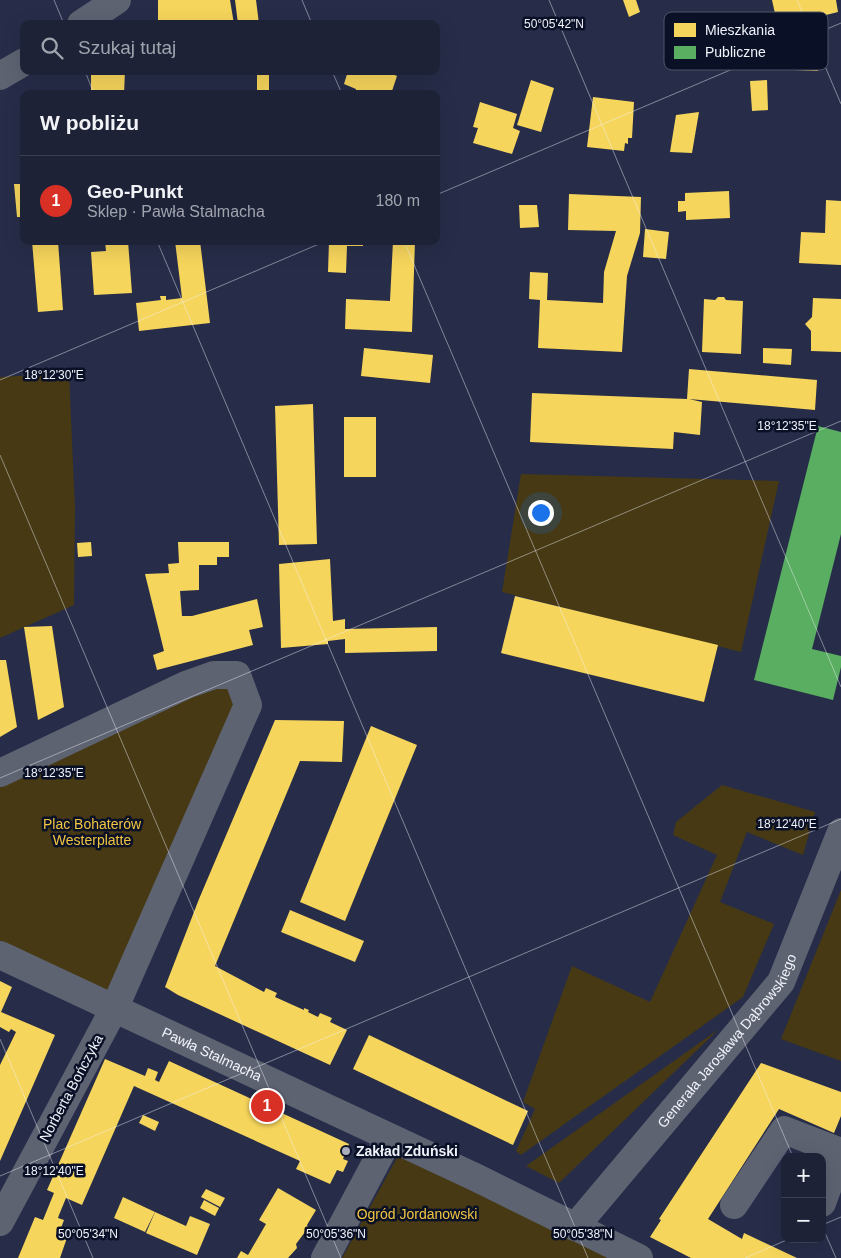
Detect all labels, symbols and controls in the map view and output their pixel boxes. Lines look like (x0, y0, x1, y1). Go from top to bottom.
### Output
legend (664, 12, 828, 70)
text: 50°05'42"N (524, 17, 584, 31)
search box (20, 20, 440, 75)
text: Mieszkania (705, 22, 775, 38)
icon: search (38, 34, 66, 62)
text: Szukaj tutaj (78, 37, 176, 58)
text: Publiczne (705, 44, 766, 60)
text: W pobliżu (40, 111, 139, 134)
text: Geo-Punkt (87, 181, 183, 202)
text: 1 (52, 192, 60, 209)
text: 180 m (376, 192, 420, 209)
text: Sklep · Pawła Stalmacha (87, 203, 265, 220)
text: 18°12'30"E (24, 368, 84, 382)
text: 18°12'35"E (757, 419, 817, 433)
your location (528, 500, 554, 526)
text: 18°12'35"E (24, 766, 84, 780)
park label: Plac Bohaterów Westerplatte (43, 816, 142, 848)
text: 18°12'40"E (757, 817, 817, 831)
street label: Generała Jarosława Dąbrowskiego (654, 951, 799, 1131)
street label: Pawła Stalmacha (160, 1024, 265, 1084)
street label: Norberta Bończyka (36, 1031, 106, 1144)
pin: 1 (251, 1087, 283, 1125)
place label: Zakład Zduński (356, 1143, 458, 1159)
marker: Zakład Zduński (340, 1145, 352, 1157)
map controls (781, 1153, 826, 1243)
button: + (781, 1153, 826, 1198)
text: 18°12'40"E (24, 1164, 84, 1178)
button: − (781, 1198, 826, 1243)
park label: Ogród Jordanowski (357, 1206, 477, 1222)
text: 50°05'34"N (58, 1227, 118, 1241)
text: 50°05'36"N (306, 1227, 366, 1241)
text: 50°05'38"N (553, 1227, 613, 1241)

